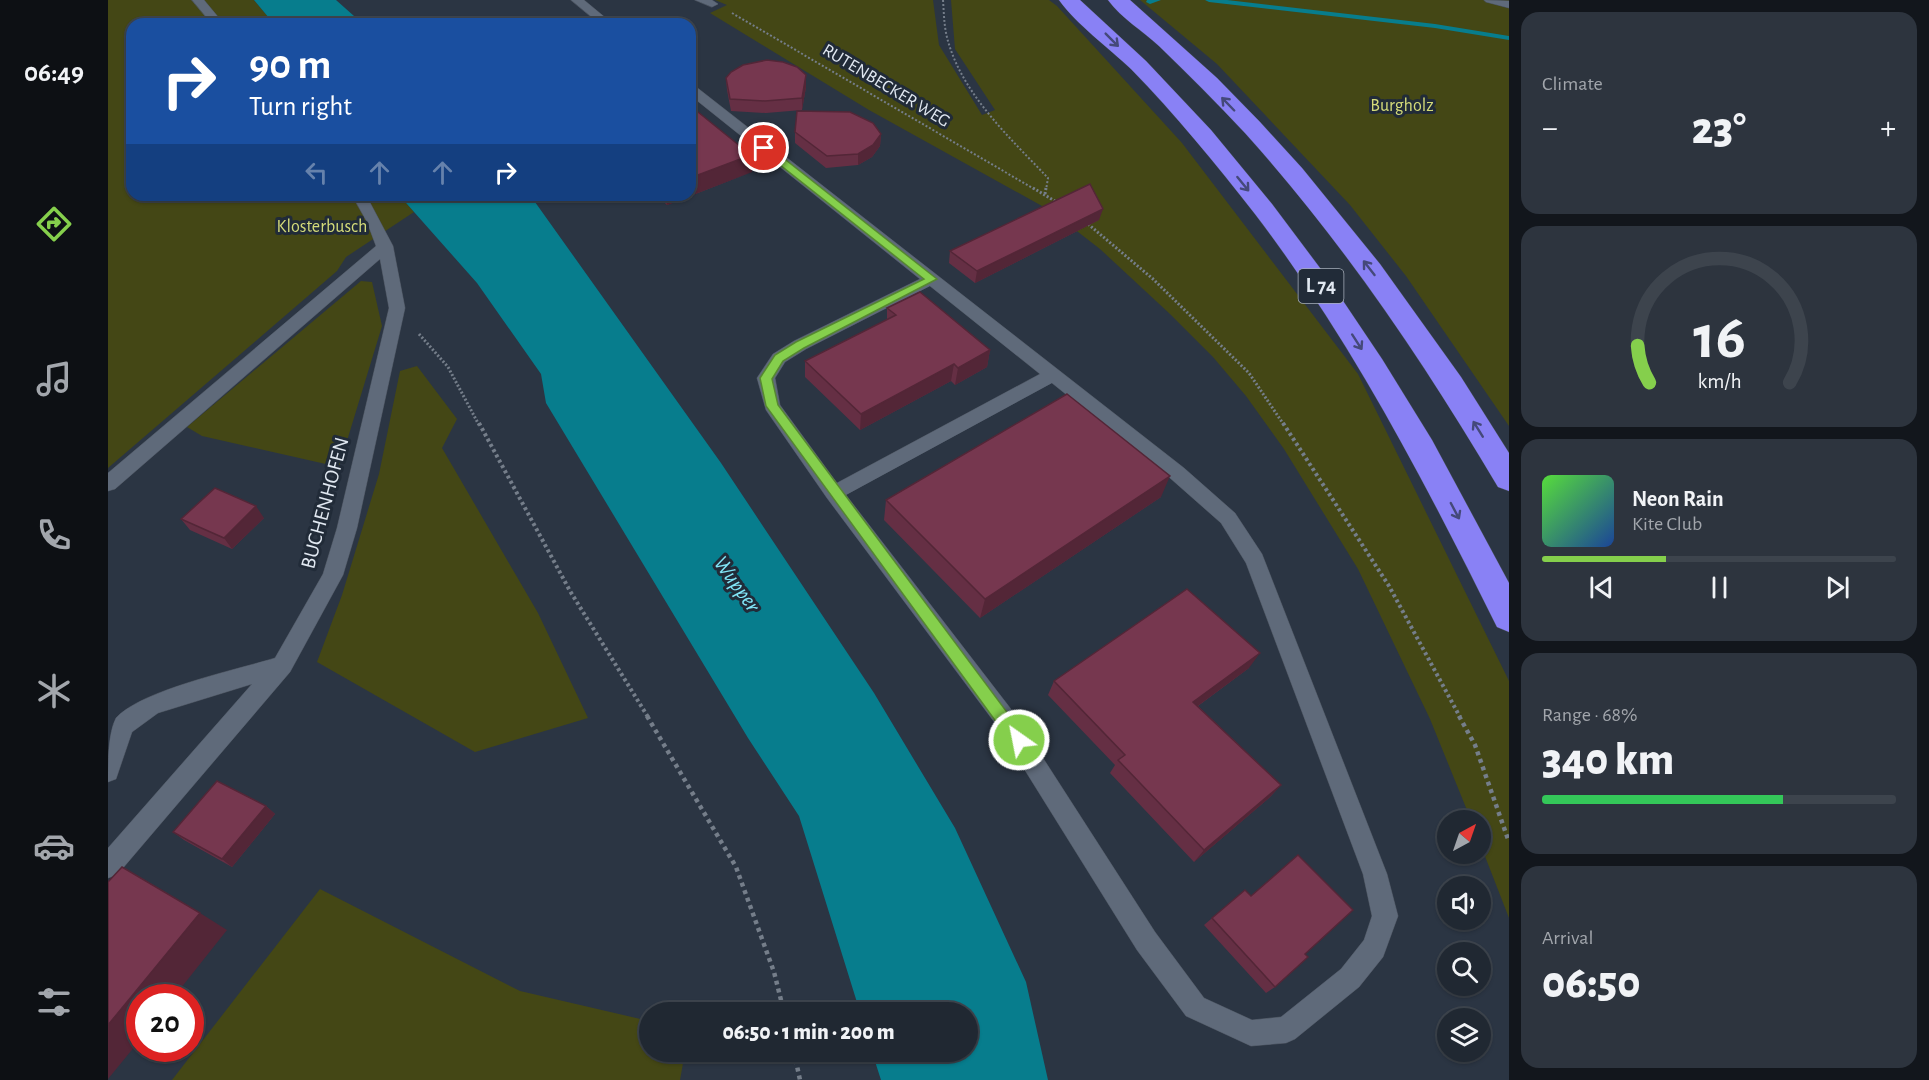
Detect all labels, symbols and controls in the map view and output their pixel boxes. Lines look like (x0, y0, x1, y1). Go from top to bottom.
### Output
one-way arrow (1105, 32, 1120, 47)
street label: RUTENBECKER WEG (819, 41, 953, 131)
icon: right (150, 42, 228, 120)
text: 90 m (249, 44, 331, 86)
text: 06:49 (24, 59, 84, 86)
text: Climate (1542, 74, 1603, 94)
text: Turn right (249, 93, 352, 120)
one-way arrow (1221, 97, 1235, 112)
park label: Burgholz (1370, 97, 1434, 115)
text: 23° (1692, 107, 1746, 152)
text: − (1542, 112, 1558, 145)
text: + (1880, 112, 1896, 145)
pin (738, 122, 789, 173)
icon: arrive (747, 131, 780, 164)
icon: left (300, 156, 333, 189)
icon: ahead (363, 156, 396, 189)
icon: ahead (426, 156, 459, 189)
icon: right (489, 156, 522, 189)
one-way arrow (1237, 176, 1250, 192)
icon: directions (33, 203, 75, 245)
park label: Klosterbusch (277, 218, 367, 236)
one-way arrow (1362, 260, 1375, 276)
road number: L 74 (1298, 269, 1344, 303)
text: 16 (1693, 308, 1745, 370)
one-way arrow (1351, 333, 1363, 350)
icon: music (33, 358, 75, 400)
text: km/h (1697, 372, 1741, 393)
one-way arrow (1472, 421, 1484, 438)
street label: BUCHENHOFEN (297, 435, 353, 571)
text: Neon Rain (1632, 488, 1724, 510)
one-way arrow (1449, 502, 1461, 520)
icon: phone (33, 514, 75, 556)
text: Kite Club (1632, 514, 1702, 534)
water label: Wupper (709, 552, 765, 617)
icon: previous (1585, 571, 1618, 604)
icon: pause (1703, 571, 1736, 604)
icon: next (1821, 571, 1854, 604)
icon: climate (33, 670, 75, 712)
text: Range · 68% (1542, 705, 1638, 725)
position arrow (987, 708, 1051, 772)
text: 340 km (1542, 738, 1674, 783)
north arrow (1437, 810, 1491, 864)
map controls (1437, 810, 1491, 1062)
icon: car (33, 825, 75, 867)
button: sound (1437, 876, 1491, 930)
text: Arrival (1542, 928, 1593, 948)
button: search (1437, 942, 1491, 996)
text: 06:50 (1542, 961, 1641, 1006)
icon: filters (33, 981, 75, 1023)
speed limit sign: 20 (126, 984, 204, 1062)
button: layers (1437, 1008, 1491, 1062)
text: 06:50 · 1 min · 200 m (722, 1021, 895, 1043)

